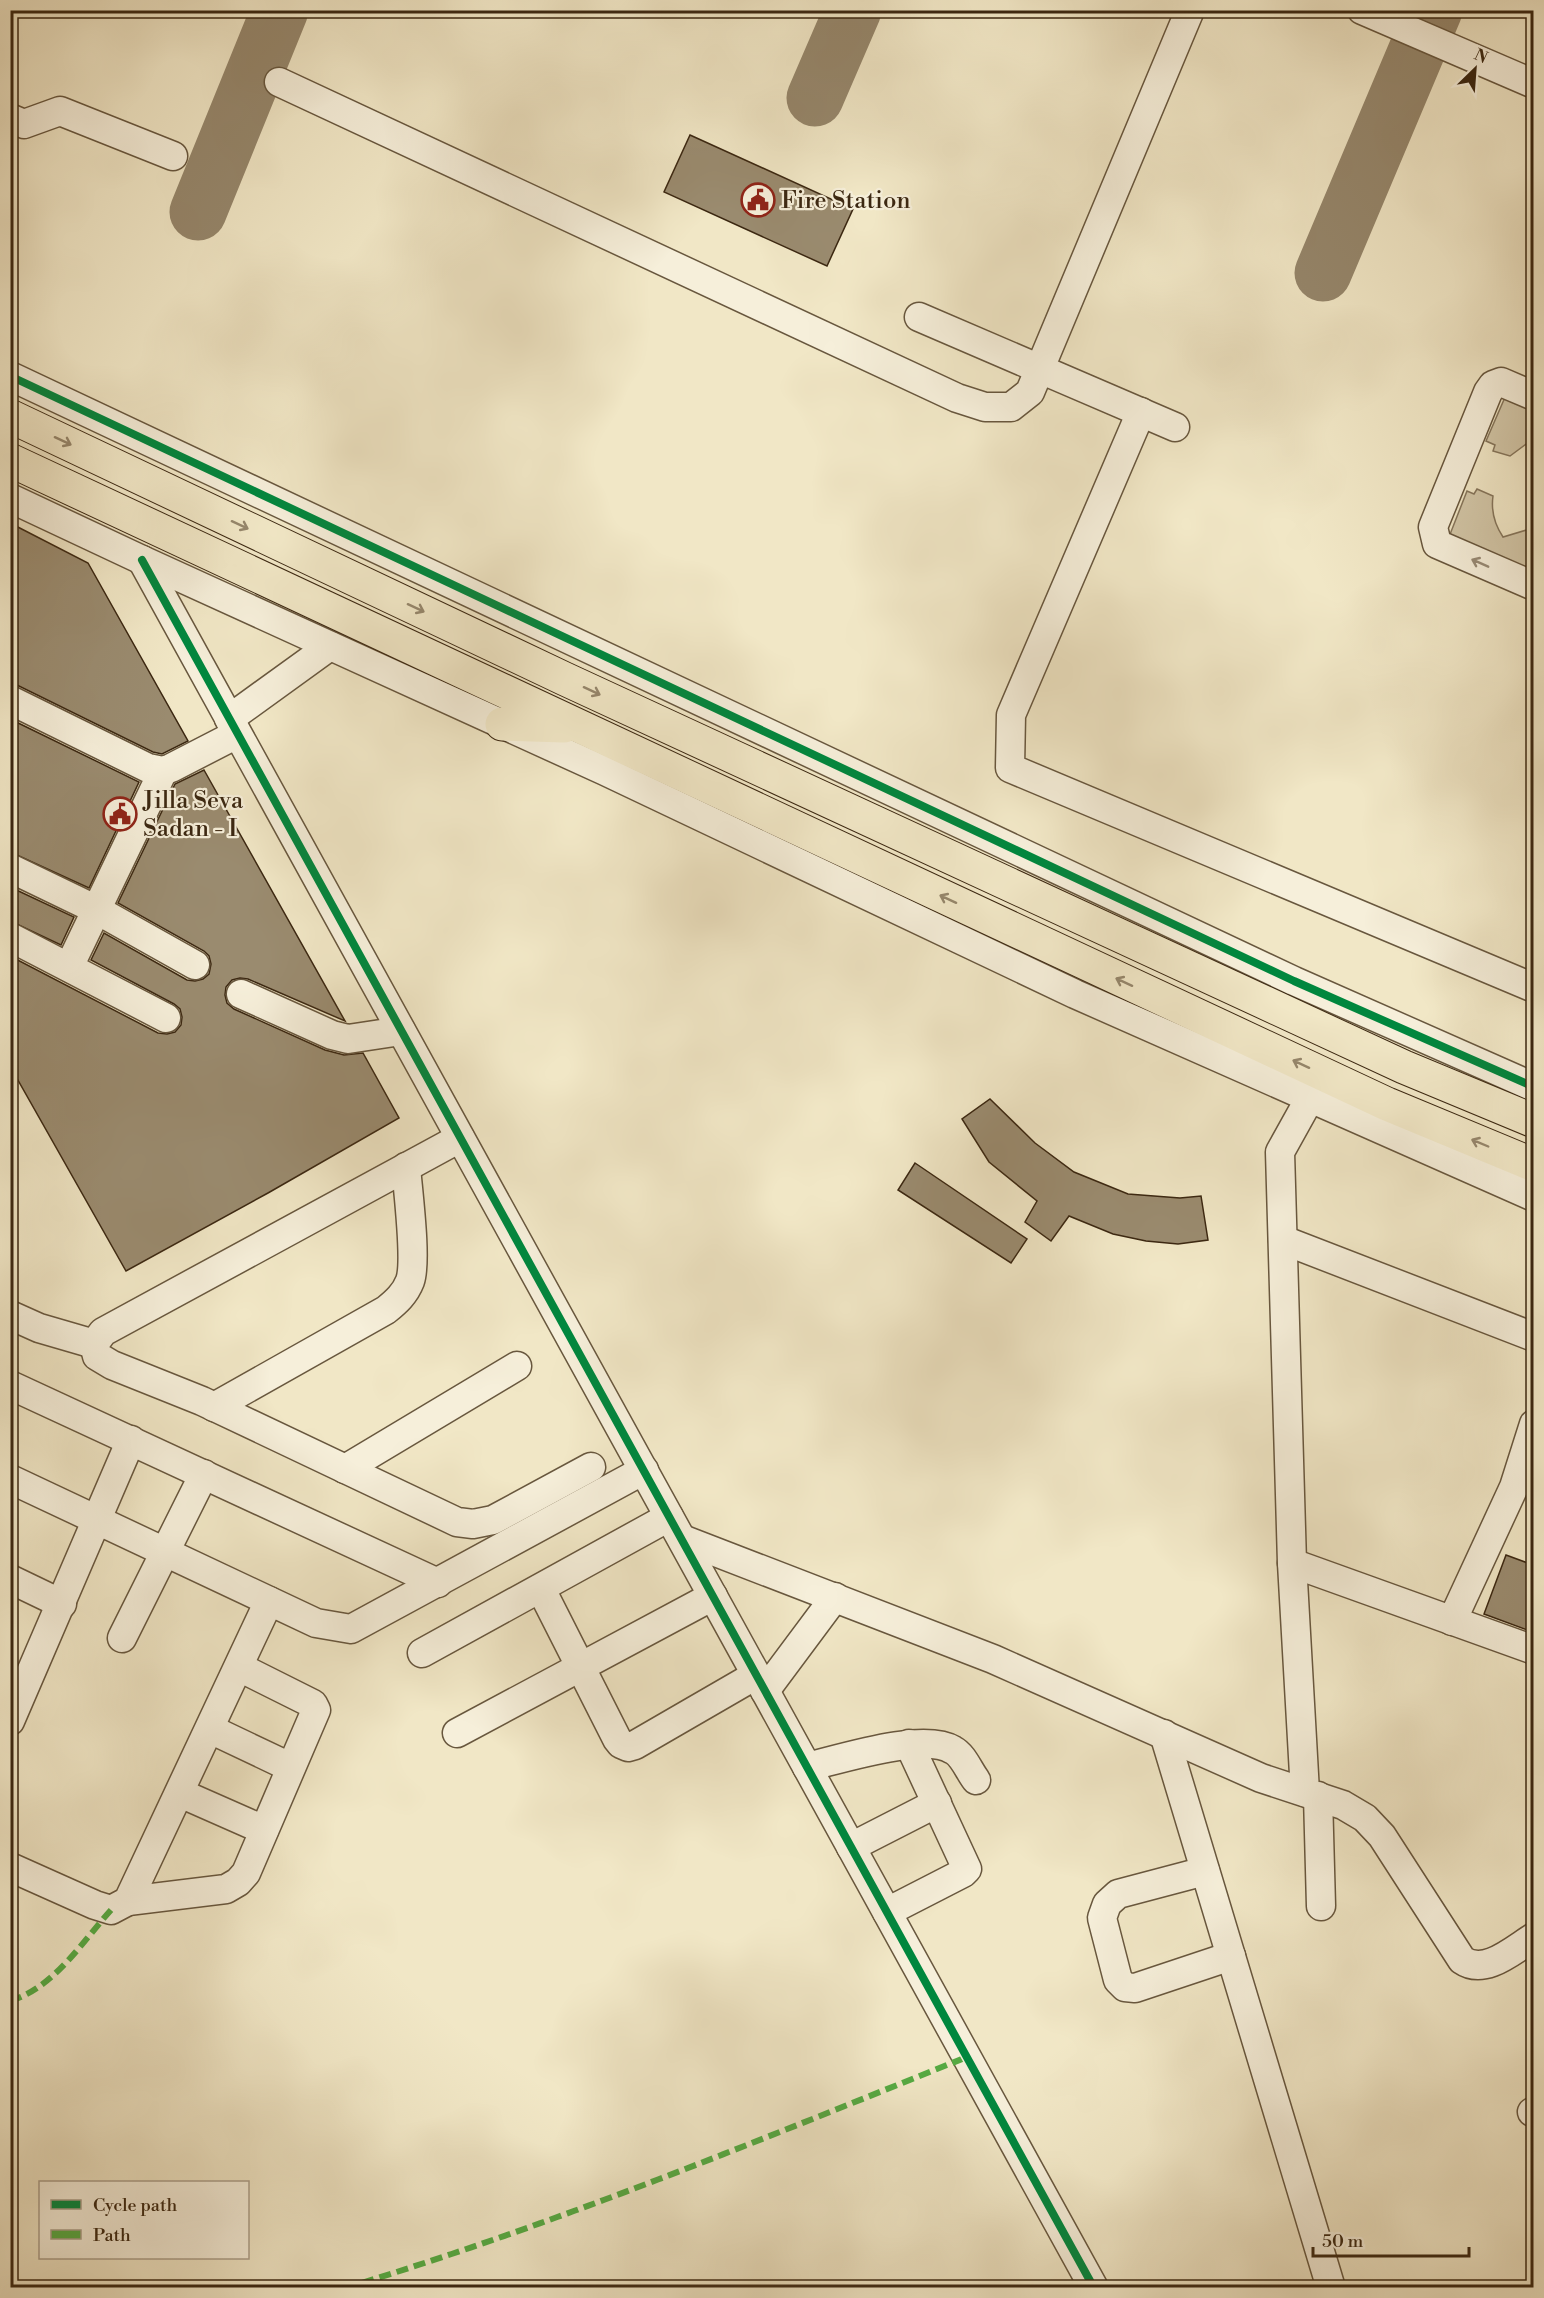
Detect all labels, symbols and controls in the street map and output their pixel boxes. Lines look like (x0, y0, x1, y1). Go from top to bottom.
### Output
north arrow (1445, 39, 1505, 99)
text: N (1471, 45, 1491, 68)
public building icon: Fire Station (740, 182, 776, 218)
place label: Fire Station (781, 186, 911, 216)
one-way arrow (54, 436, 72, 448)
one-way arrow (230, 519, 248, 531)
one-way arrow (1471, 556, 1489, 568)
one-way arrow (406, 603, 424, 615)
one-way arrow (583, 686, 601, 698)
place label: Jilla Seva Sadan - I (142, 786, 244, 844)
public building icon: Jilla Seva Sadan - I (102, 796, 138, 832)
one-way arrow (939, 893, 957, 904)
one-way arrow (1116, 975, 1134, 987)
one-way arrow (1293, 1058, 1311, 1070)
one-way arrow (1471, 1137, 1489, 1148)
legend (39, 2181, 249, 2259)
text: Cycle path (93, 2194, 177, 2217)
scale bar (1313, 2220, 1469, 2258)
text: Path (93, 2224, 131, 2247)
text: 50 m (1322, 2230, 1364, 2253)

